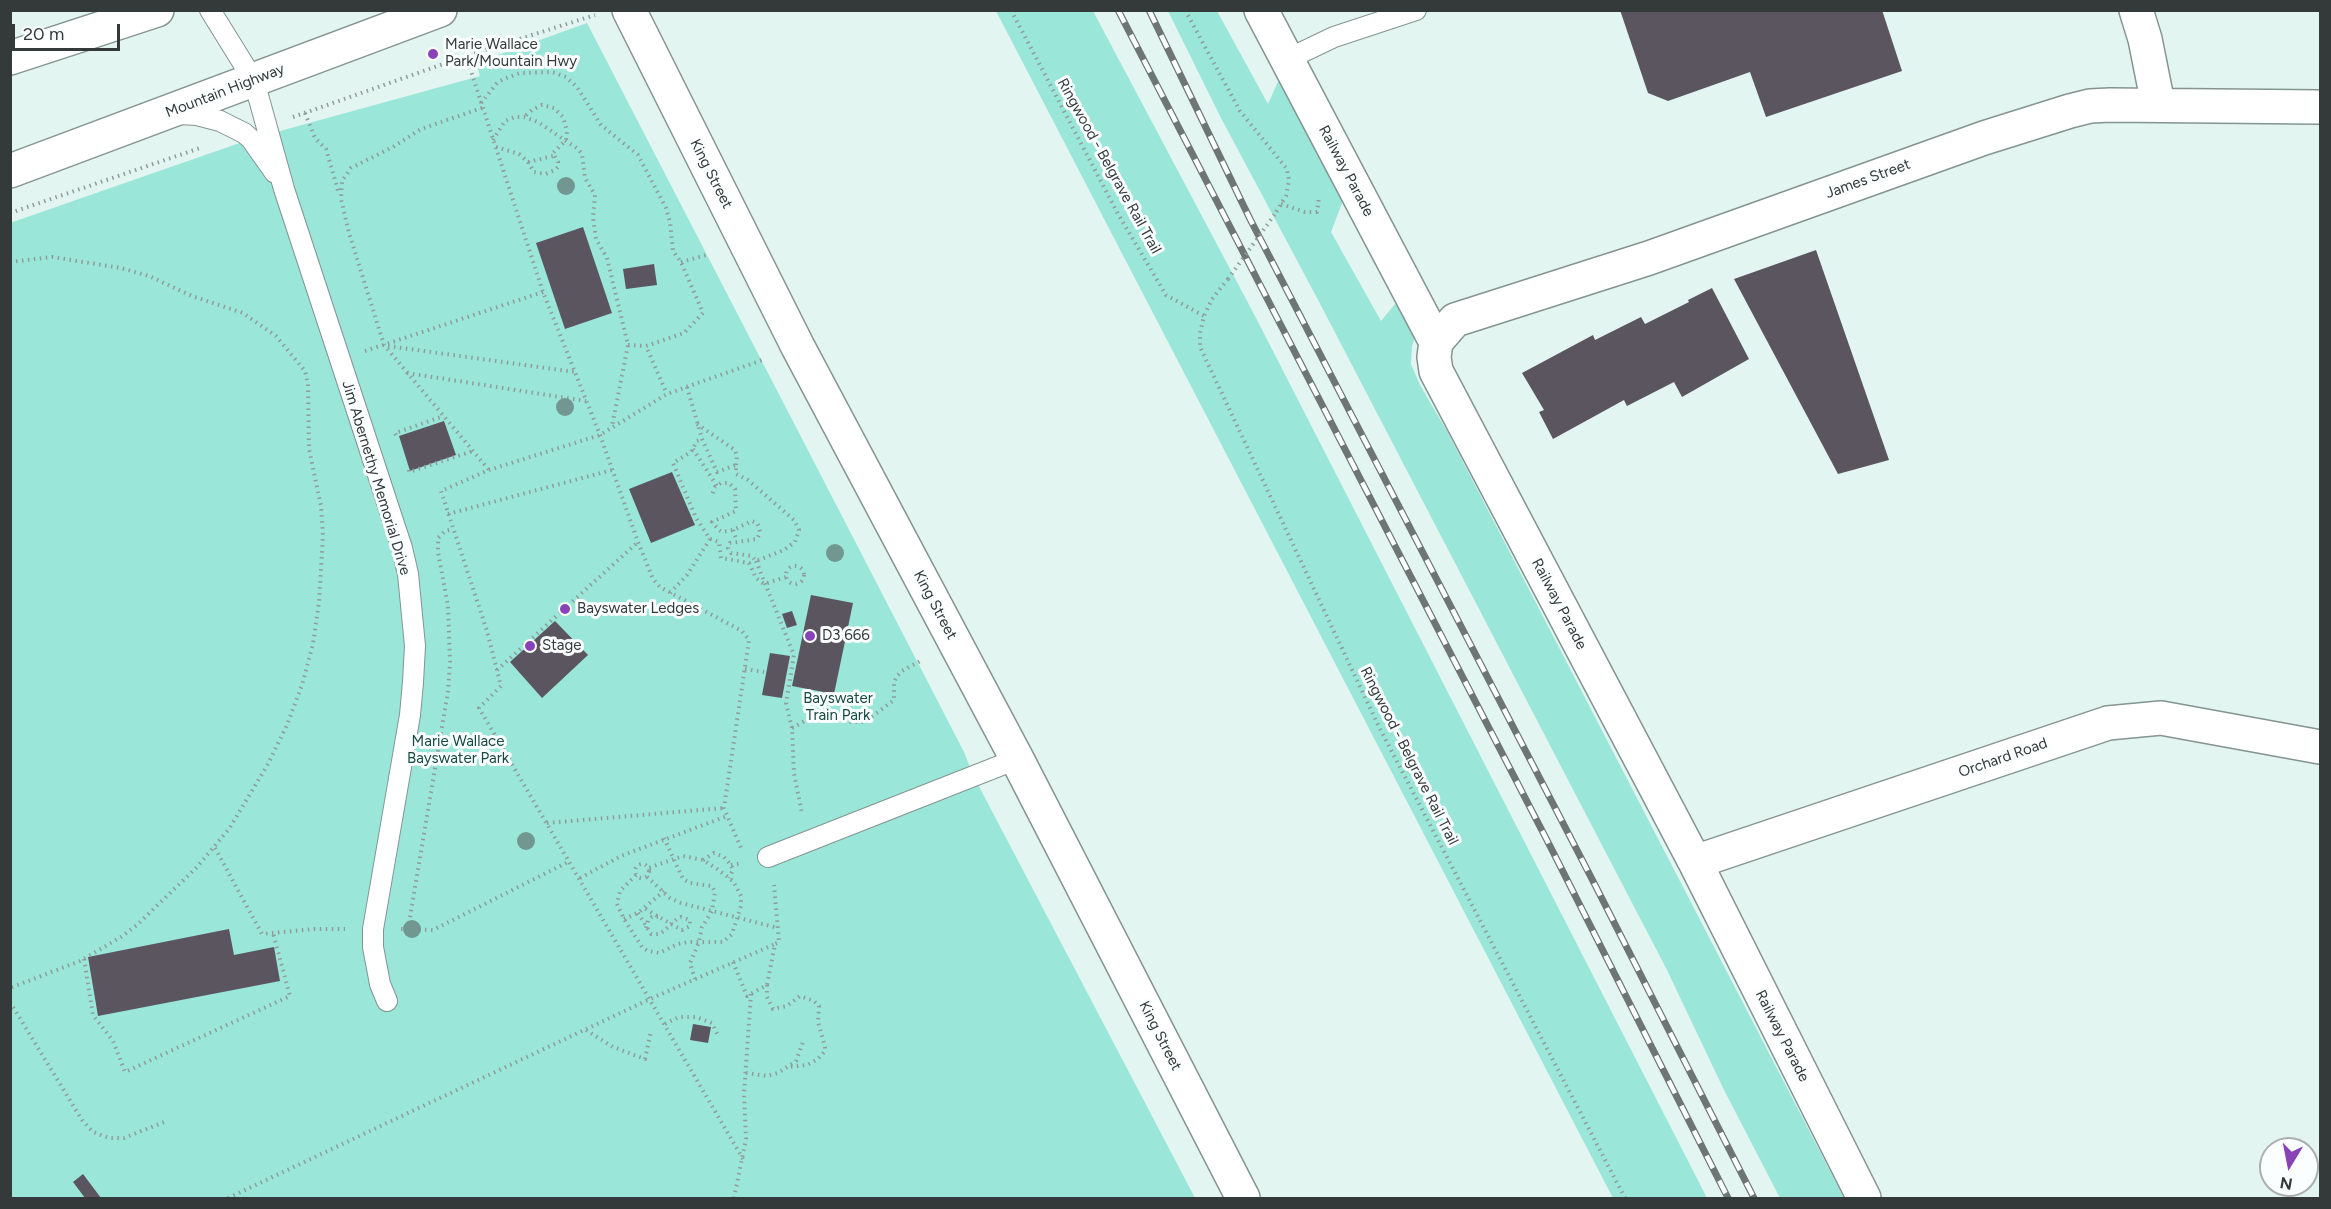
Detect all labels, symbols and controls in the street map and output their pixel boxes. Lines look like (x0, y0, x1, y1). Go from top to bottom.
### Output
scale bar (15, 12, 123, 50)
text: 20 m (23, 23, 64, 45)
place label: Marie Wallace Park/Mountain Hwy (445, 36, 577, 71)
marker: Marie Wallace Park/Mountain Hwy (426, 47, 440, 61)
street label: Mountain Highway (163, 60, 287, 122)
street label: Ringwood - Belgrave Rail Trail (1053, 75, 1165, 257)
street label: Railway Parade (1314, 122, 1378, 220)
street label: King Street (686, 136, 736, 212)
street label: James Street (1823, 155, 1913, 203)
street label: Jim Abernethy Memorial Drive (338, 379, 414, 577)
street label: Railway Parade (1527, 555, 1591, 653)
street label: King Street (909, 567, 961, 643)
place label: Bayswater Ledges (577, 600, 699, 618)
marker: Bayswater Ledges (558, 602, 572, 616)
place label: D3 666 (822, 627, 870, 645)
marker: D3 666 (803, 629, 817, 643)
place label: Stage (542, 637, 581, 655)
marker: Stage (523, 639, 537, 653)
street label: Ringwood - Belgrave Rail Trail (1356, 664, 1462, 848)
park label: Bayswater Train Park (803, 690, 873, 725)
park label: Marie Wallace Bayswater Park (407, 733, 509, 768)
street label: Orchard Road (1956, 734, 2050, 782)
street label: Railway Parade (1751, 987, 1813, 1085)
street label: King Street (1135, 998, 1185, 1074)
north arrow (2259, 1137, 2319, 1197)
text: N (2278, 1173, 2294, 1194)

